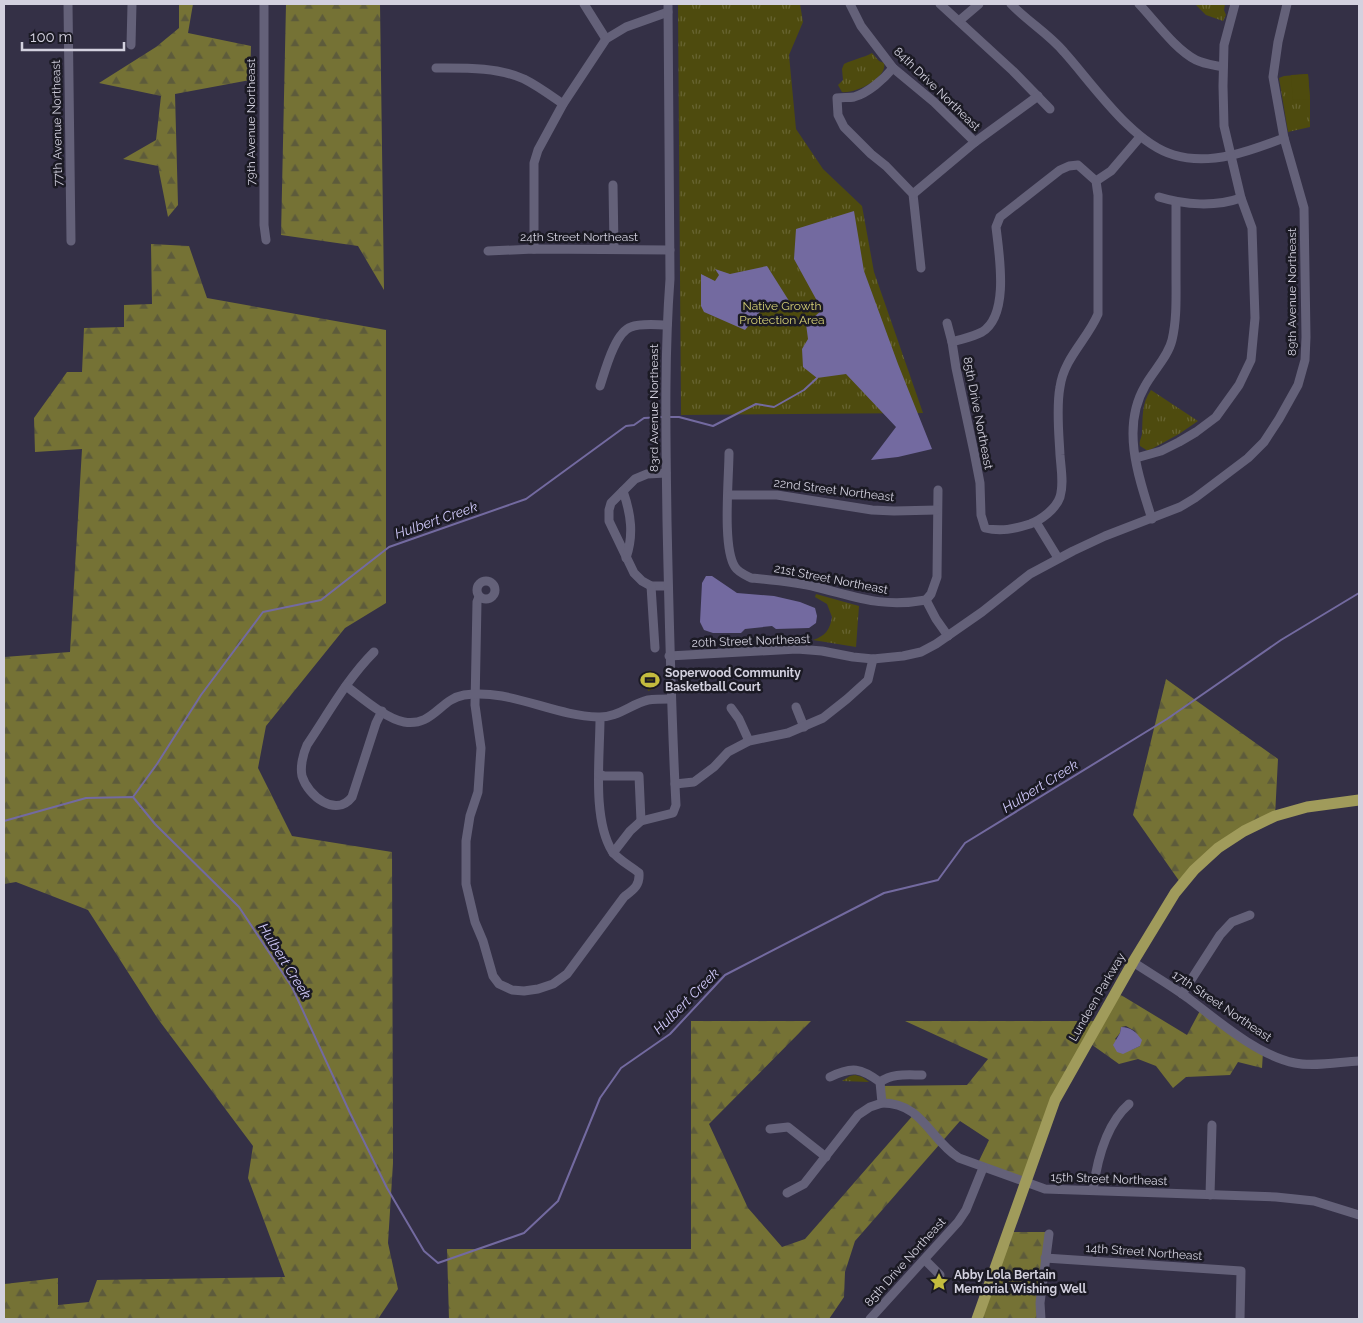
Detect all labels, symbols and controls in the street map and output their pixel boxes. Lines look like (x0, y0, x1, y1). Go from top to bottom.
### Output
scale bar (22, 20, 125, 52)
text: 100 m (30, 28, 72, 46)
street label: 84th Drive Northeast (891, 44, 983, 134)
street label: 79th Avenue Northeast (244, 58, 258, 186)
street label: 77th Avenue Northeast (49, 60, 65, 186)
street label: 89th Avenue Northeast (1285, 228, 1299, 356)
street label: 24th Street Northeast (520, 230, 638, 244)
park label: Native Growth Protection Area (739, 299, 825, 327)
street label: 83rd Avenue Northeast (647, 344, 661, 472)
street label: 85th Drive Northeast (960, 356, 996, 470)
street label: 22nd Street Northeast (773, 476, 895, 504)
water label: Hulbert Creek (393, 498, 480, 542)
street label: 21st Street Northeast (773, 561, 889, 597)
street label: 20th Street Northeast (691, 632, 811, 650)
place label: Soperwood Community Basketball Court (665, 666, 801, 694)
sports icon: Soperwood Community Basketball Court (639, 669, 661, 691)
water label: Hulbert Creek (999, 756, 1081, 816)
water label: Hulbert Creek (255, 920, 315, 1002)
street label: Lundeen Parkway (1066, 950, 1128, 1044)
water label: Hulbert Creek (650, 964, 723, 1037)
street label: 17th Street Northeast (1170, 968, 1274, 1044)
street label: 15th Street Northeast (1050, 1170, 1168, 1188)
street label: 85th Drive Northeast (862, 1215, 948, 1309)
street label: 14th Street Northeast (1085, 1241, 1203, 1263)
place label: Abby Lola Bertain Memorial Wishing Well (954, 1268, 1086, 1296)
place icon: Abby Lola Bertain Memorial Wishing Well (928, 1271, 950, 1293)

